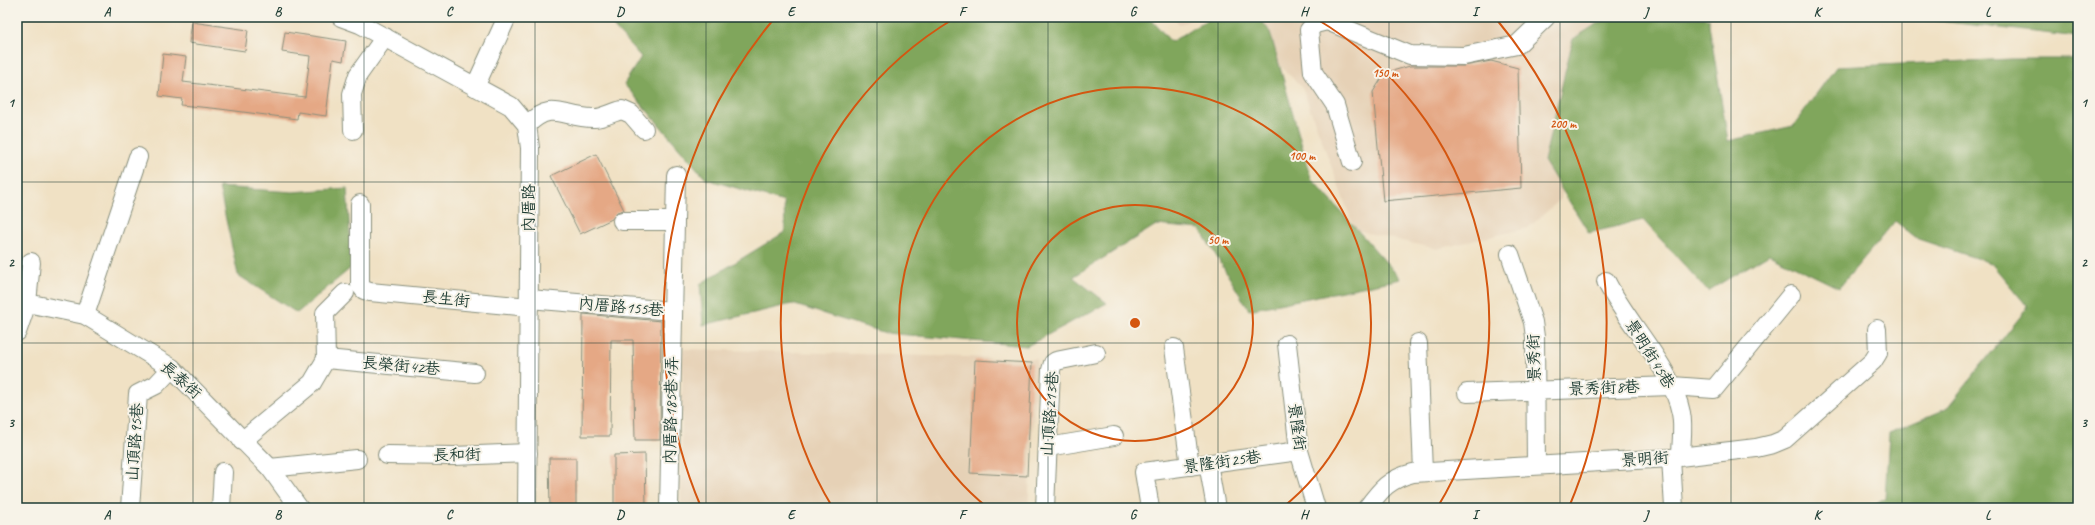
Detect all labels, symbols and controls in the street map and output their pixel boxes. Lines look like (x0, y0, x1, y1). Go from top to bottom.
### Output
text: A (104, 4, 112, 20)
text: B (275, 4, 283, 20)
text: C (446, 4, 454, 20)
text: D (616, 4, 625, 20)
text: E (788, 4, 797, 20)
text: F (959, 4, 968, 20)
text: G (1130, 4, 1138, 20)
text: H (1300, 4, 1310, 20)
text: I (1472, 4, 1481, 20)
text: J (1643, 4, 1650, 20)
text: K (1814, 4, 1824, 20)
text: L (1985, 4, 1992, 20)
text: 150 m (1372, 65, 1399, 81)
text: 1 (8, 95, 16, 111)
text: 1 (2081, 95, 2089, 111)
text: 200 m (1550, 116, 1577, 132)
text: 100 m (1289, 148, 1316, 164)
street label: 內厝路 (519, 184, 539, 232)
text: 50 m (1208, 232, 1229, 248)
text: 2 (8, 255, 15, 271)
text: 2 (2081, 255, 2088, 271)
street label: 長生街 (421, 287, 471, 311)
street label: 內厝路155巷 (577, 293, 665, 321)
street label: 景明街45巷 (1621, 315, 1679, 393)
centre of rings (1128, 316, 1142, 330)
street label: 景秀街 (1523, 334, 1545, 382)
street label: 長榮街42巷 (361, 353, 441, 379)
street label: 內厝路185巷1弄 (660, 355, 682, 465)
street label: 長泰街 (156, 357, 206, 403)
street label: 山頂路213巷 (1037, 371, 1063, 457)
street label: 景秀街8巷 (1568, 377, 1640, 399)
street label: 山頂路95巷 (122, 402, 148, 482)
street label: 景隆街 (1284, 402, 1310, 452)
text: 3 (8, 415, 15, 431)
text: 3 (2081, 415, 2088, 431)
street label: 長和街 (433, 445, 481, 465)
street label: 景隆街25巷 (1182, 447, 1262, 477)
street label: 景明街 (1620, 447, 1670, 471)
text: A (104, 507, 112, 523)
text: B (275, 507, 283, 523)
text: C (446, 507, 454, 523)
text: D (616, 507, 625, 523)
text: E (788, 507, 797, 523)
text: F (959, 507, 968, 523)
text: G (1130, 507, 1138, 523)
text: H (1300, 507, 1310, 523)
text: I (1472, 507, 1481, 523)
text: J (1643, 507, 1650, 523)
text: K (1814, 507, 1824, 523)
text: L (1985, 507, 1992, 523)

